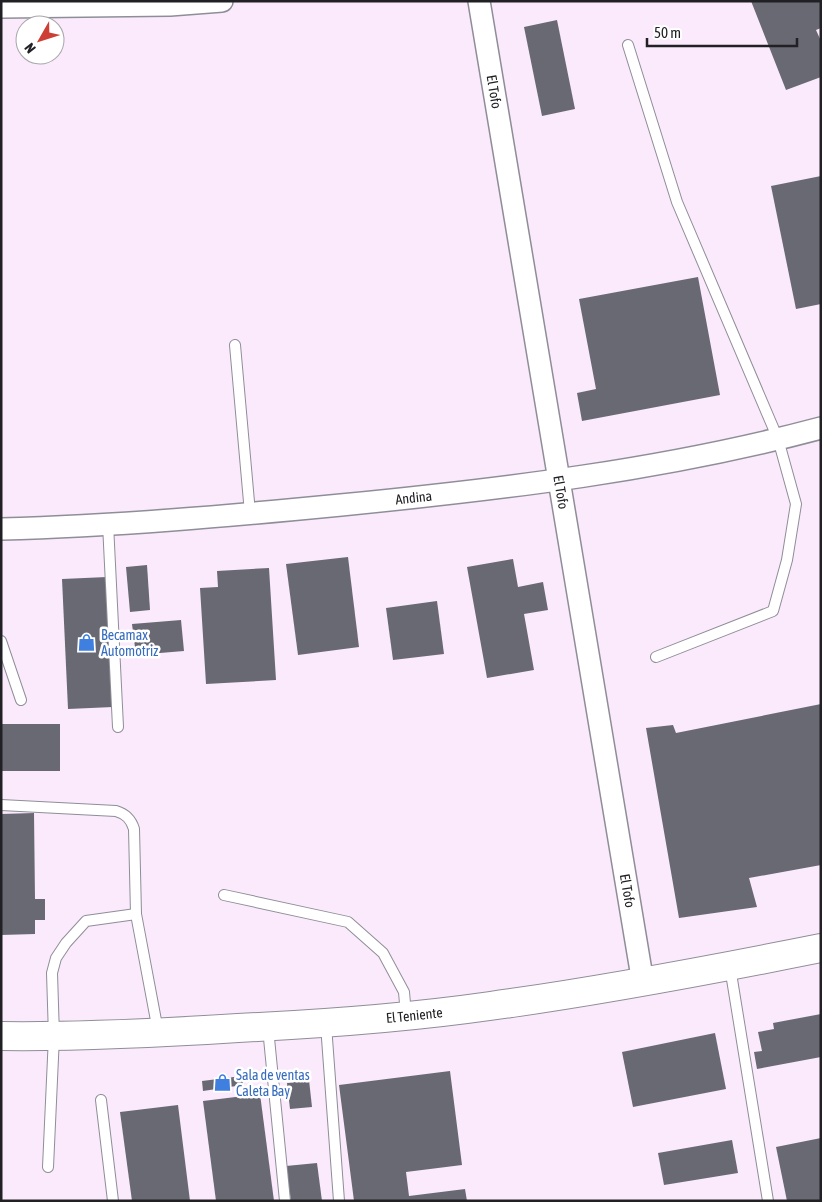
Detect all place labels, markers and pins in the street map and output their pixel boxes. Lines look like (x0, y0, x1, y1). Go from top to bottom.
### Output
place label: Becamax Automotriz (101, 627, 158, 659)
shop icon: Becamax Automotriz (77, 633, 97, 653)
place label: Sala de ventas Caleta Bay (236, 1067, 310, 1099)
shop icon: Sala de ventas Caleta Bay (212, 1073, 232, 1093)

